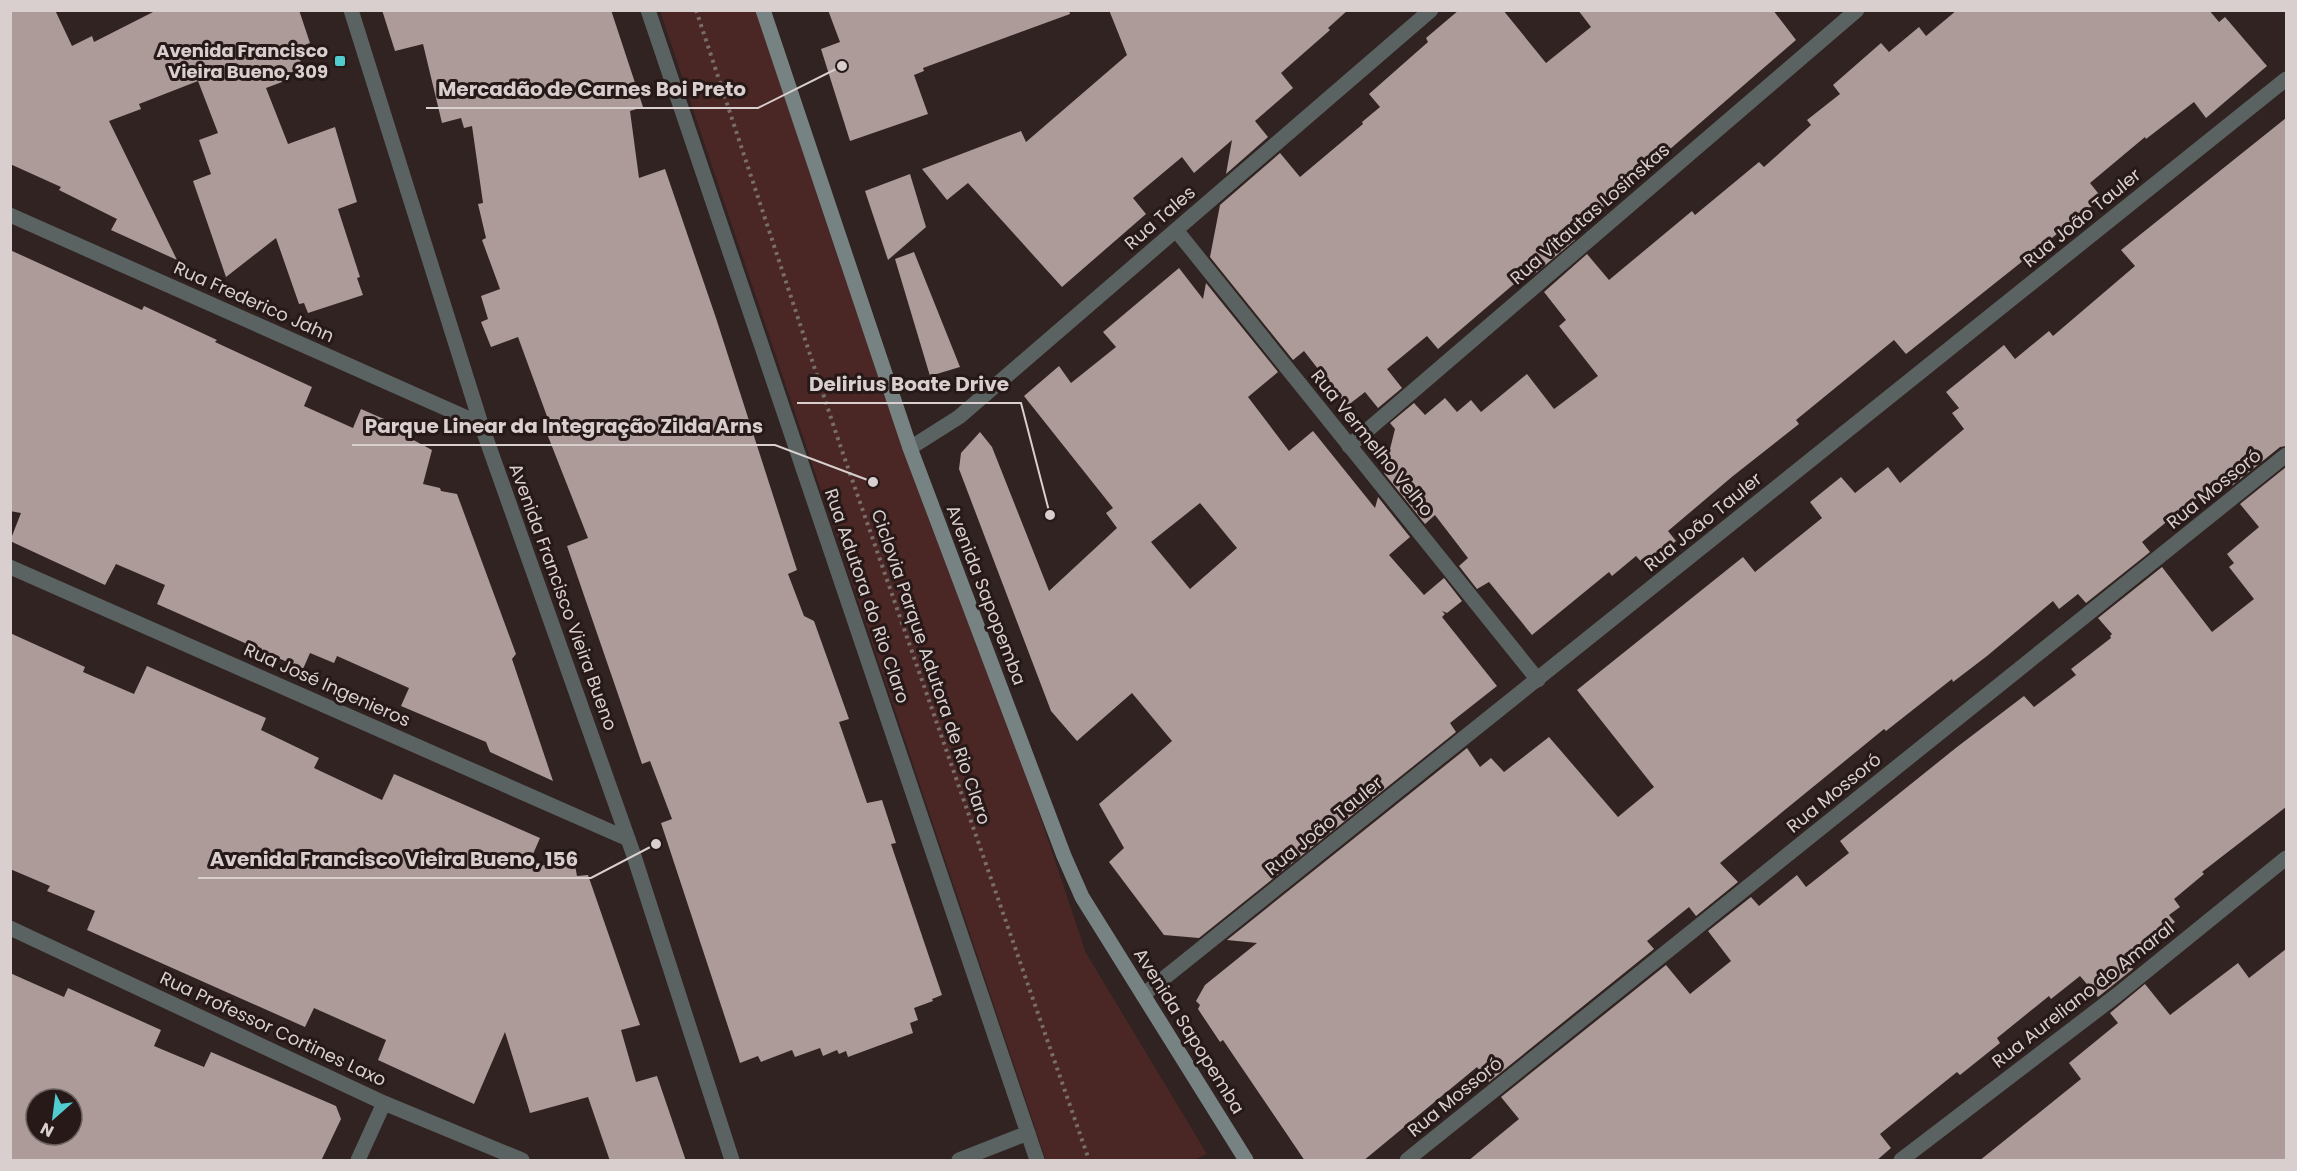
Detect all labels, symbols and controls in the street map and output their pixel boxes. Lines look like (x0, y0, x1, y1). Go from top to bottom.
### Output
place label: Avenida Francisco Vieira Bueno, 309 (156, 38, 328, 84)
marker: Avenida Francisco Vieira Bueno, 309 (333, 54, 347, 68)
callout: Mercadão de Carnes Boi Preto (426, 70, 758, 108)
text: Mercadão de Carnes Boi Preto (438, 75, 746, 103)
street label: Rua Vitautas Losinskas (1504, 137, 1675, 290)
street label: Rua João Tauler (2018, 162, 2146, 273)
street label: Rua Tales (1119, 180, 1200, 255)
street label: Rua Frederico Jahn (170, 255, 338, 348)
street label: Rua Vermelho Velho (1305, 364, 1439, 521)
callout: Delirius Boate Drive (797, 365, 1021, 403)
text: Delirius Boate Drive (809, 370, 1009, 398)
callout: Parque Linear da Integração Zilda Arns (352, 407, 775, 445)
text: Parque Linear da Integração Zilda Arns (365, 412, 763, 440)
street label: Rua Mossoró (2161, 443, 2266, 535)
street label: Avenida Francisco Vieira Bueno (503, 460, 624, 734)
street label: Rua João Tauler (1639, 466, 1767, 577)
street label: Rua Adutora do Rio Claro (819, 485, 916, 707)
street label: Avenida Sapopemba (941, 501, 1032, 689)
street label: Ciclovia Parque Adutora de Rio Claro (866, 506, 997, 828)
street label: Rua José Ingenieros (240, 637, 414, 733)
street label: Rua Mossoró (1781, 747, 1886, 839)
street label: Rua João Tauler (1260, 770, 1388, 881)
callout: Avenida Francisco Vieira Bueno, 156 (198, 840, 591, 878)
text: Avenida Francisco Vieira Bueno, 156 (210, 845, 578, 873)
street label: Rua Aureliano do Amaral (1987, 916, 2179, 1074)
street label: Avenida Sapopemba (1128, 943, 1251, 1118)
street label: Rua Professor Cortines Laxo (156, 965, 390, 1092)
street label: Rua Mossoró (1402, 1051, 1507, 1143)
north arrow (24, 1087, 84, 1147)
text: N (36, 1117, 58, 1143)

